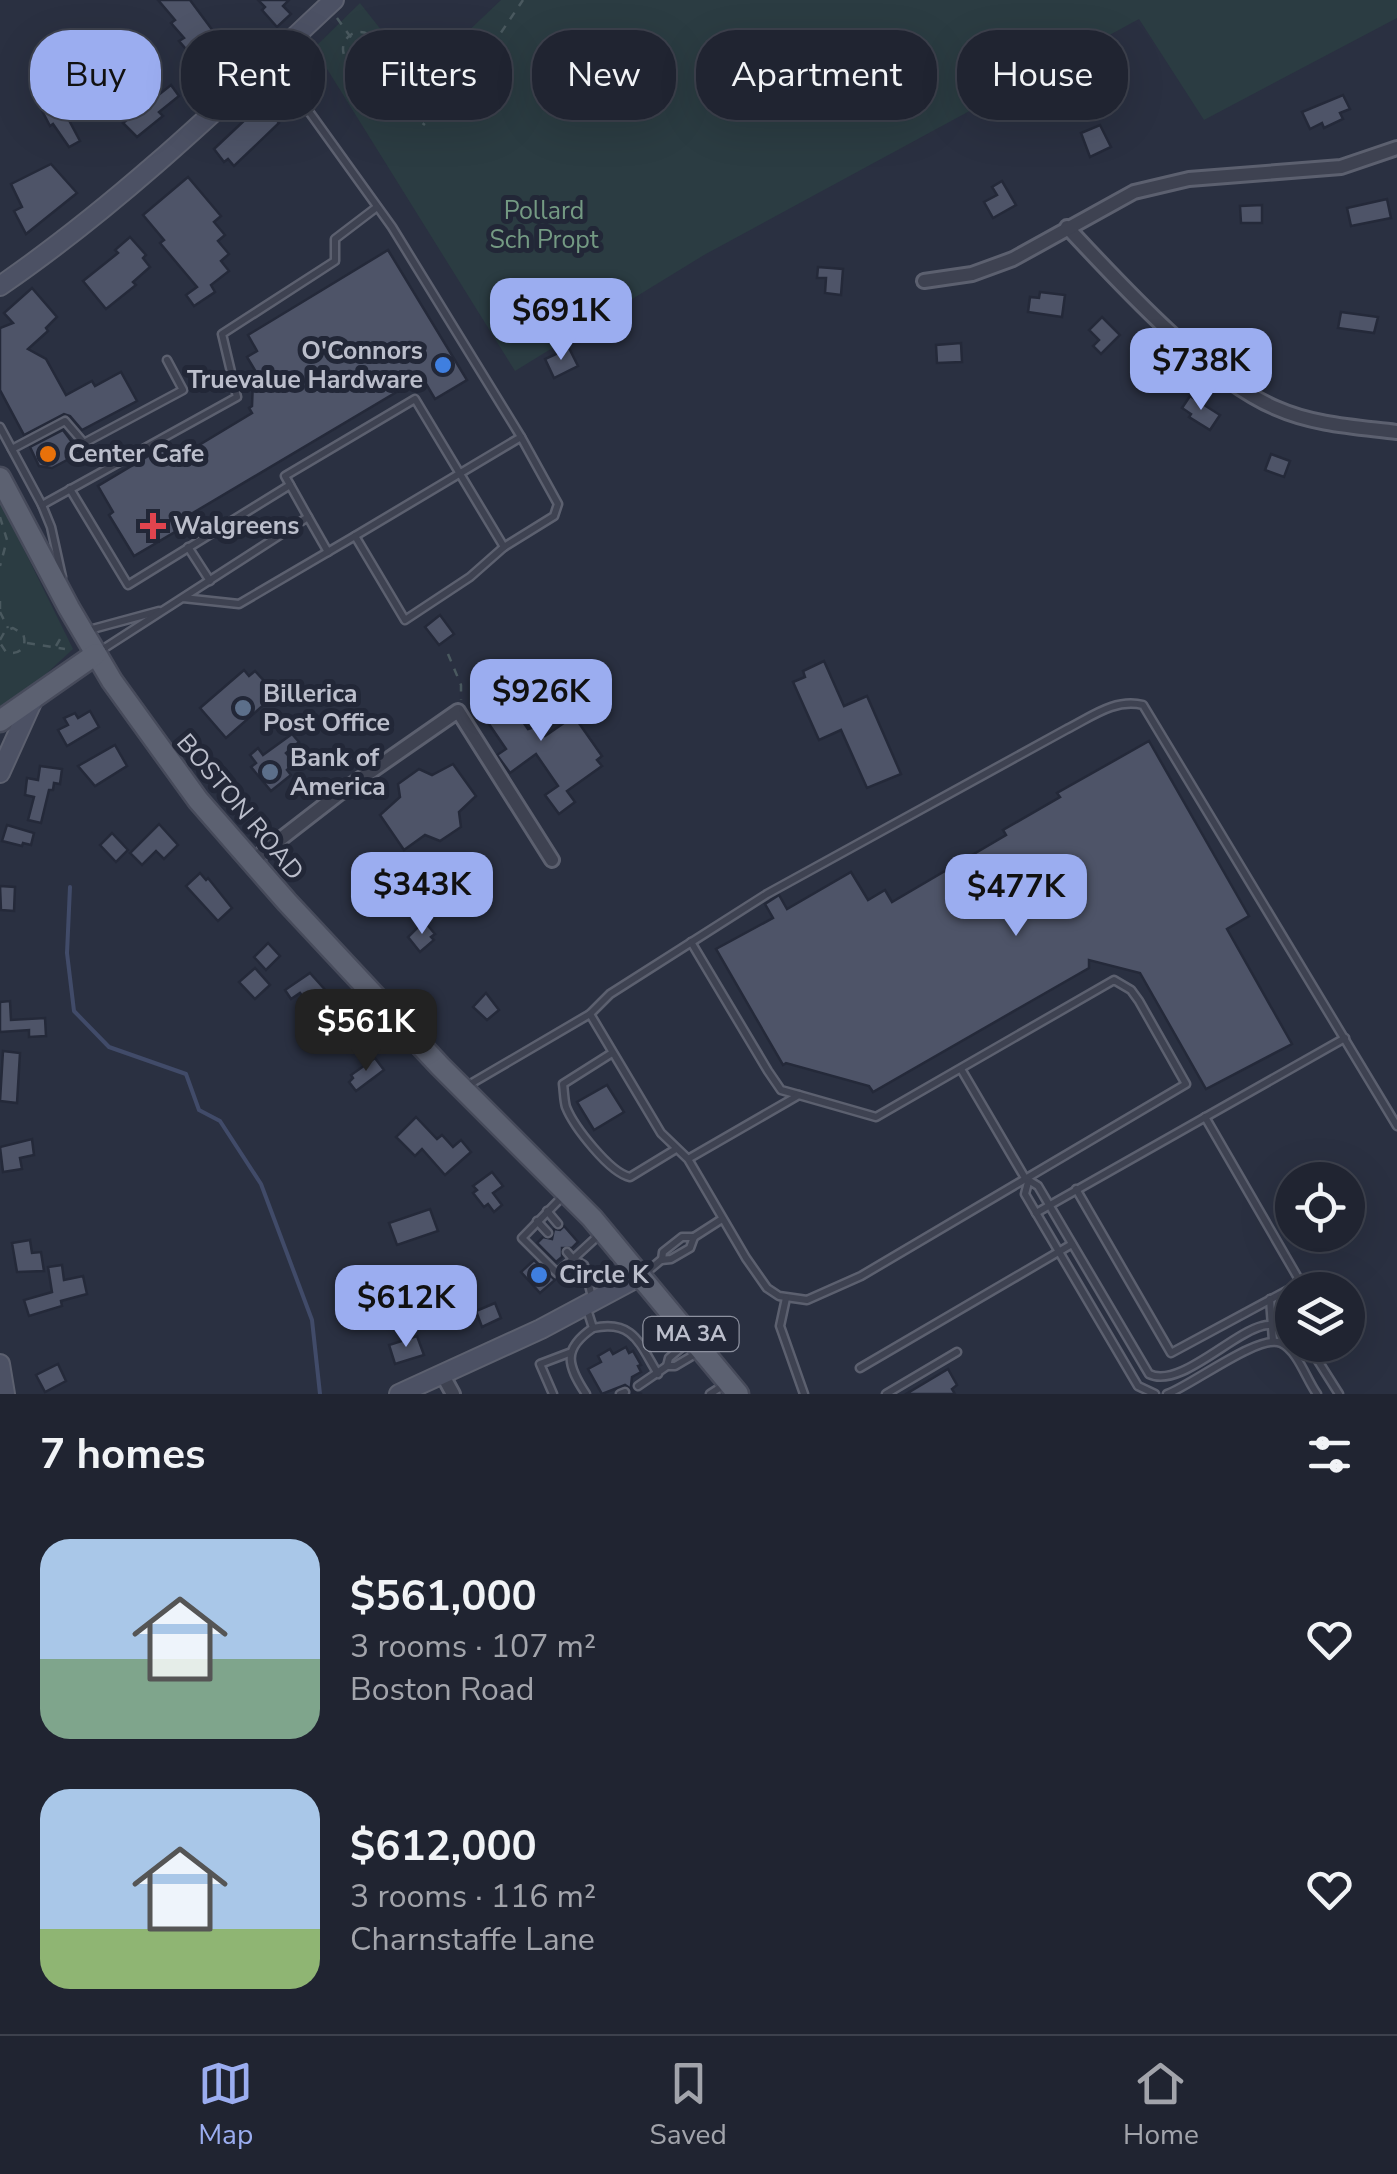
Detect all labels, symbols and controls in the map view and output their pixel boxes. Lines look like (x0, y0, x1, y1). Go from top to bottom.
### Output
chip: Buy (30, 30, 161, 120)
chip: Rent (181, 30, 325, 120)
chip: Filters (345, 30, 512, 120)
chip: New (532, 30, 676, 120)
chip: Apartment (696, 30, 937, 120)
chip: House (957, 30, 1128, 120)
park label: Pollard Sch Propt (489, 194, 599, 257)
pin: $691K (491, 278, 631, 363)
text: $691K (512, 289, 610, 332)
pin: $738K (1131, 328, 1271, 413)
place label: O'Connors Truevalue Hardware (187, 334, 423, 397)
text: $738K (1152, 339, 1250, 382)
marker: O'Connors Truevalue Hardware (432, 354, 454, 376)
place label: Center Cafe (68, 437, 204, 471)
marker: Center Cafe (37, 443, 59, 465)
place label: Walgreens (173, 509, 299, 543)
marker: Walgreens (142, 515, 164, 537)
pin: $926K (471, 659, 611, 744)
text: $926K (492, 670, 590, 713)
place label: Billerica Post Office (263, 677, 390, 740)
marker: Billerica Post Office (232, 697, 254, 719)
street label: BOSTON ROAD (169, 727, 311, 887)
place label: Bank of America (290, 741, 386, 804)
marker: Bank of America (259, 761, 281, 783)
pin: $343K (352, 852, 492, 937)
pin: $477K (946, 854, 1086, 939)
text: $343K (373, 863, 471, 906)
text: $477K (967, 865, 1065, 908)
pin: $561K (296, 989, 436, 1074)
text: $561K (317, 1000, 415, 1043)
map controls (1275, 1162, 1365, 1362)
button: locate (1275, 1162, 1365, 1252)
place label: Circle K (559, 1258, 650, 1292)
marker: Circle K (528, 1264, 550, 1286)
pin: $612K (336, 1265, 476, 1350)
button: layers (1275, 1272, 1365, 1362)
text: $612K (357, 1276, 455, 1319)
road number: MA 3A (644, 1317, 738, 1351)
text: 7 homes (40, 1426, 205, 1483)
icon: filters (1302, 1427, 1357, 1482)
text: $561,000 (350, 1568, 537, 1625)
icon: home (120, 1579, 240, 1699)
icon: heart (1302, 1612, 1357, 1667)
text: 3 rooms · 107 m² (350, 1625, 596, 1668)
text: Boston Road (350, 1668, 534, 1711)
text: $612,000 (350, 1818, 537, 1875)
icon: home (120, 1829, 240, 1949)
icon: heart (1302, 1862, 1357, 1917)
text: 3 rooms · 116 m² (350, 1875, 596, 1918)
text: Charnstaffe Lane (350, 1918, 595, 1961)
tab: Map (198, 2056, 253, 2154)
tab: Saved (649, 2056, 727, 2154)
tab: Home (1123, 2056, 1199, 2154)

